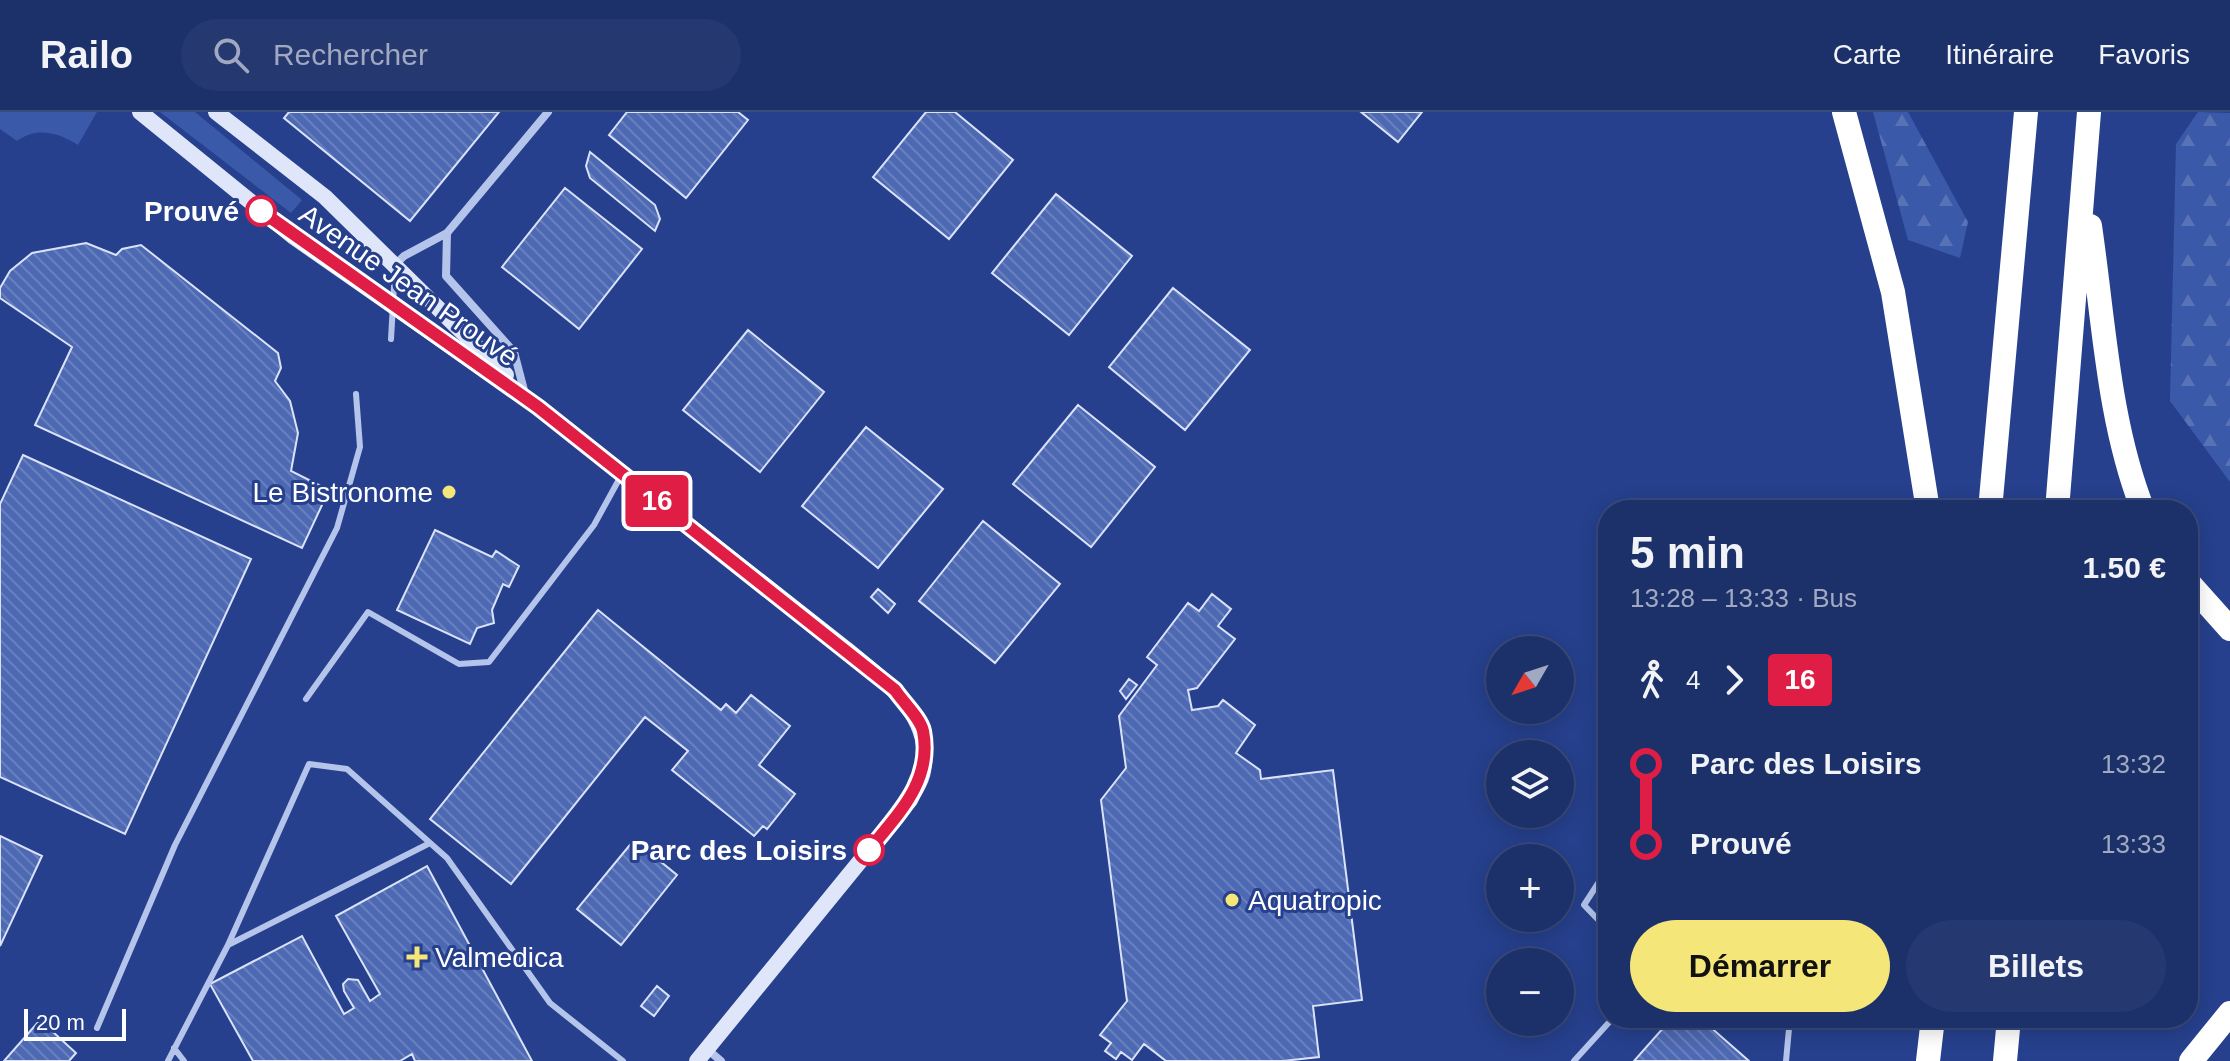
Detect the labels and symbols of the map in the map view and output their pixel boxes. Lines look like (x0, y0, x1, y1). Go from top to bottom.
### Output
place label: Prouvé (144, 196, 239, 227)
marker: Prouvé (246, 196, 276, 226)
street label: Avenue Jean Prouvé (294, 198, 524, 373)
line badge: 16 (621, 475, 693, 527)
place label: Le Bistronome (252, 477, 433, 508)
marker: Le Bistronome (440, 483, 458, 501)
north arrow (1486, 636, 1574, 724)
place label: Parc des Loisirs (631, 835, 847, 866)
marker: Parc des Loisirs (854, 835, 884, 865)
place label: Aquatropic (1248, 885, 1382, 916)
marker: Aquatropic (1223, 891, 1241, 909)
place label: Valmedica (435, 942, 564, 973)
marker: Valmedica (406, 946, 428, 968)
scale bar (24, 1005, 126, 1041)

